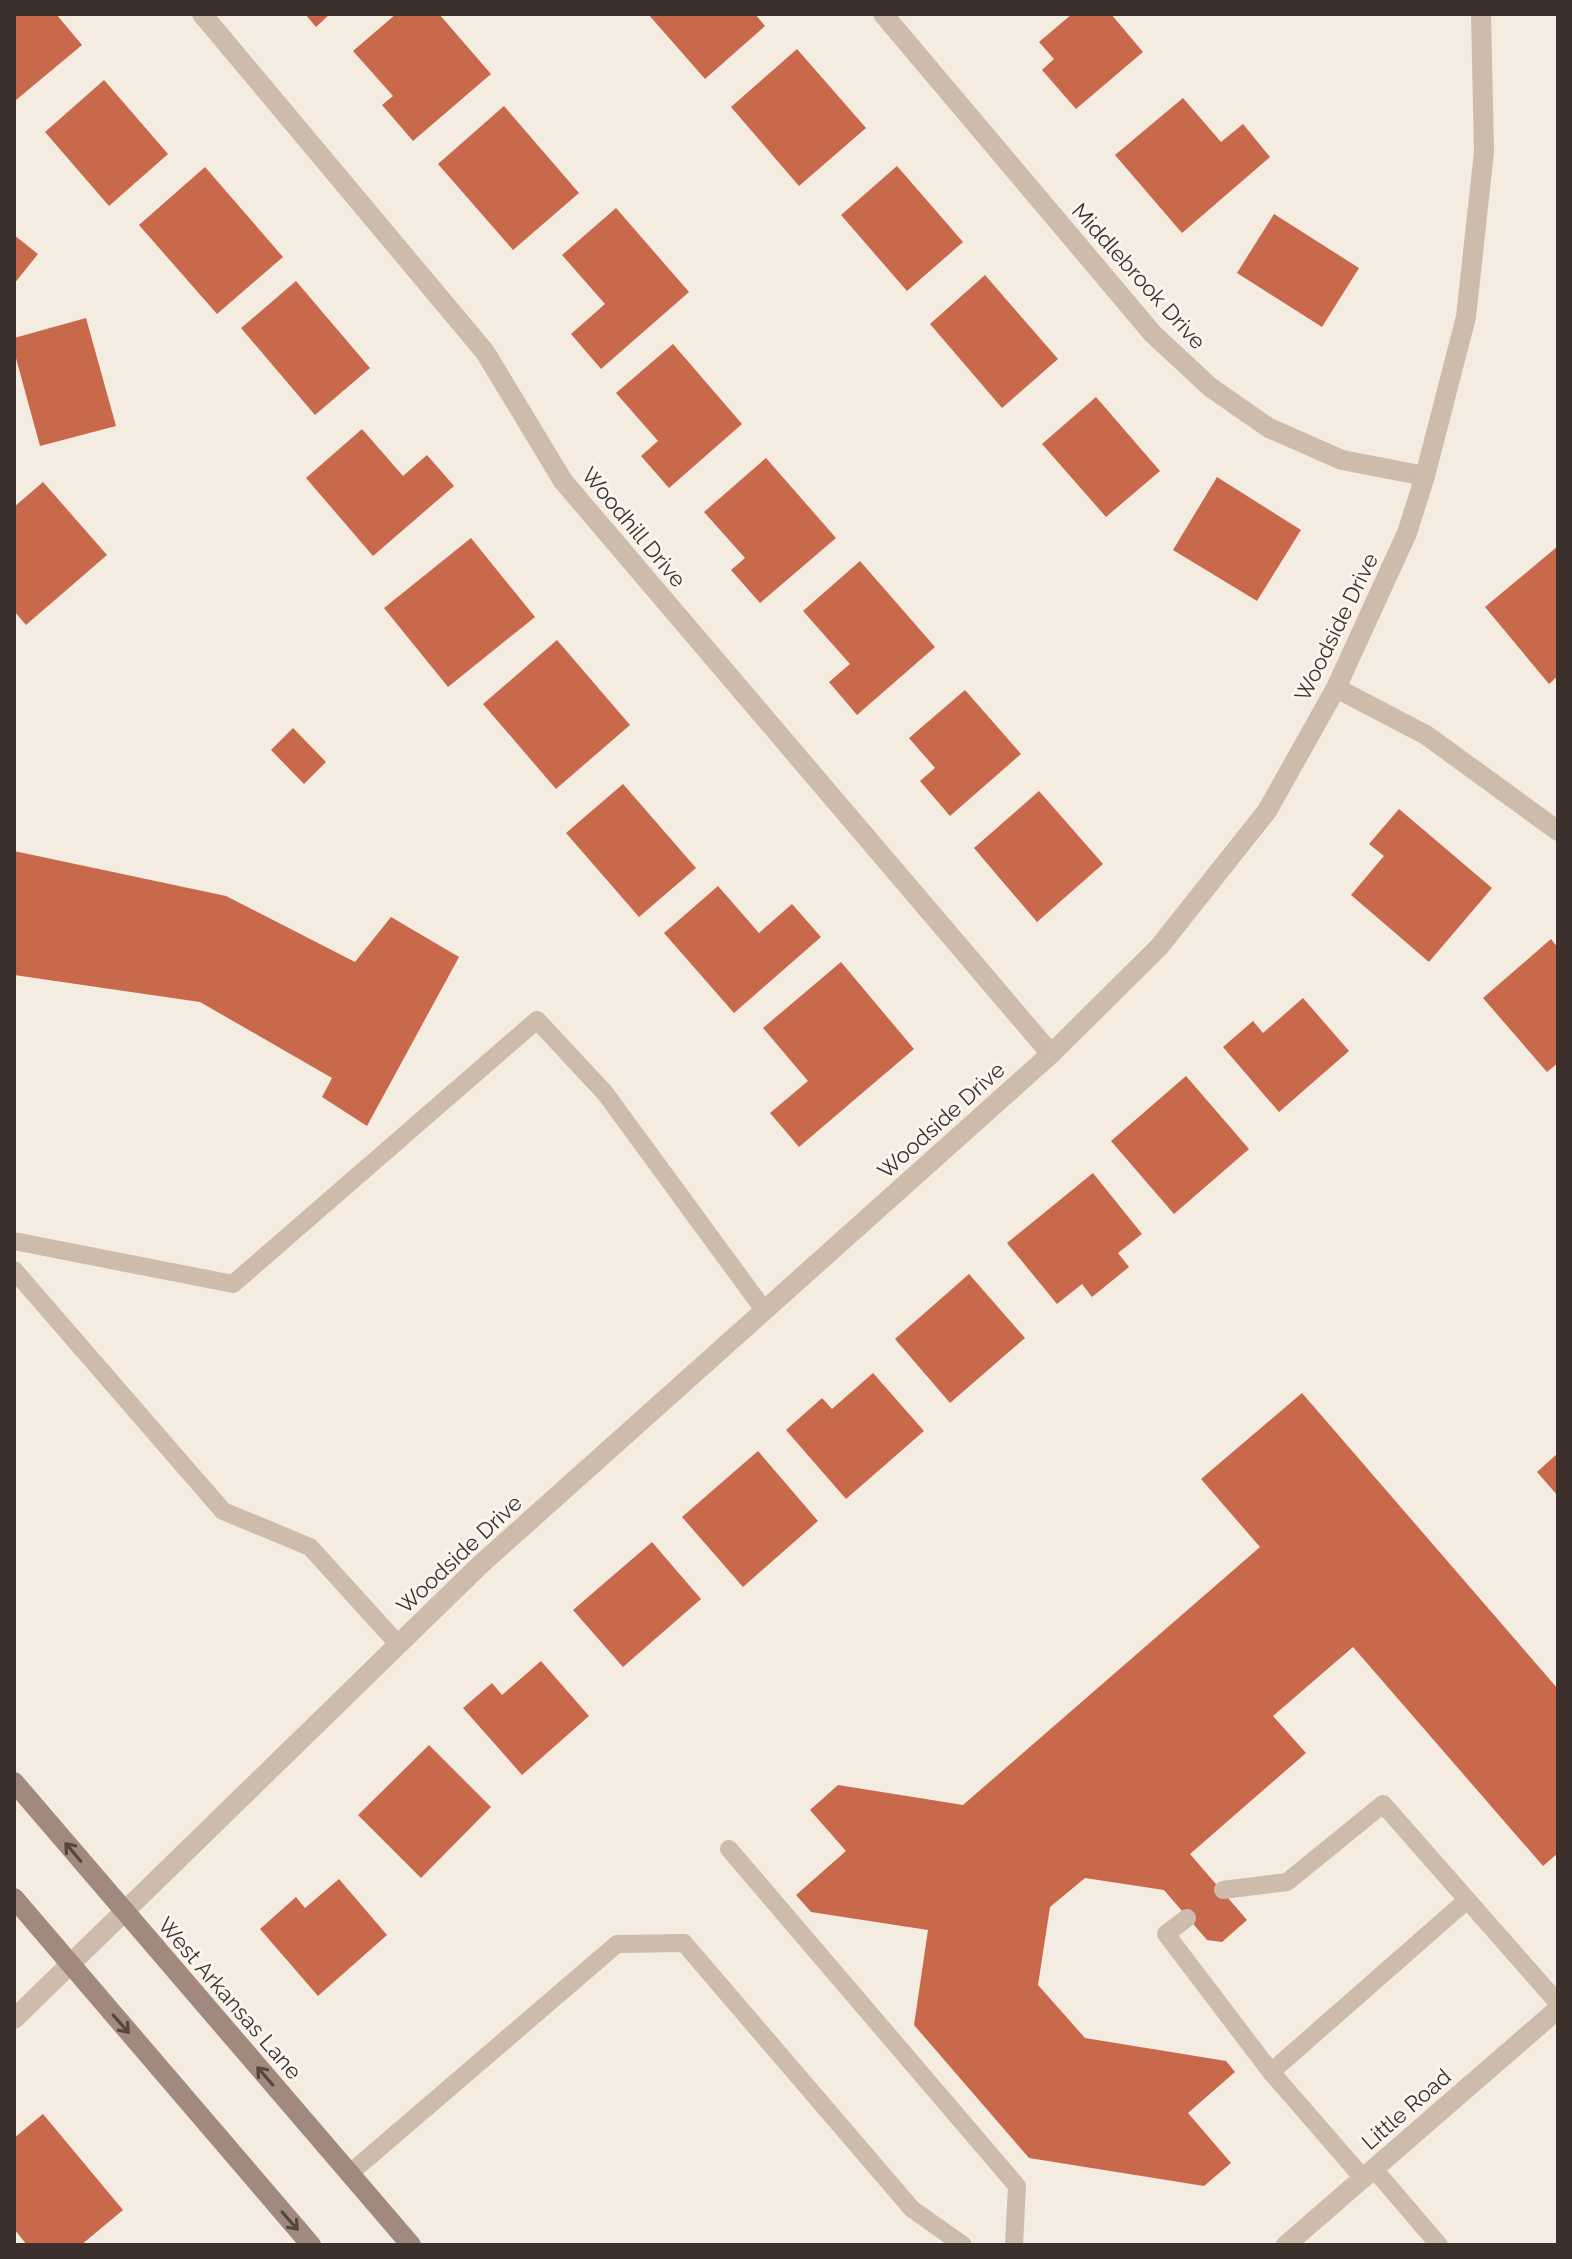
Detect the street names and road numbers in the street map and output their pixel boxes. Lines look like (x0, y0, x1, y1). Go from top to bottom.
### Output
street label: Middlebrook Drive (1067, 198, 1211, 354)
street label: Woodhill Drive (576, 462, 692, 592)
street label: Woodside Drive (1289, 549, 1383, 705)
street label: Woodside Drive (872, 1056, 1010, 1184)
street label: Woodside Drive (391, 1489, 527, 1619)
street label: West Arkansas Lane (153, 1912, 307, 2084)
street label: Little Road (1356, 2063, 1456, 2155)

